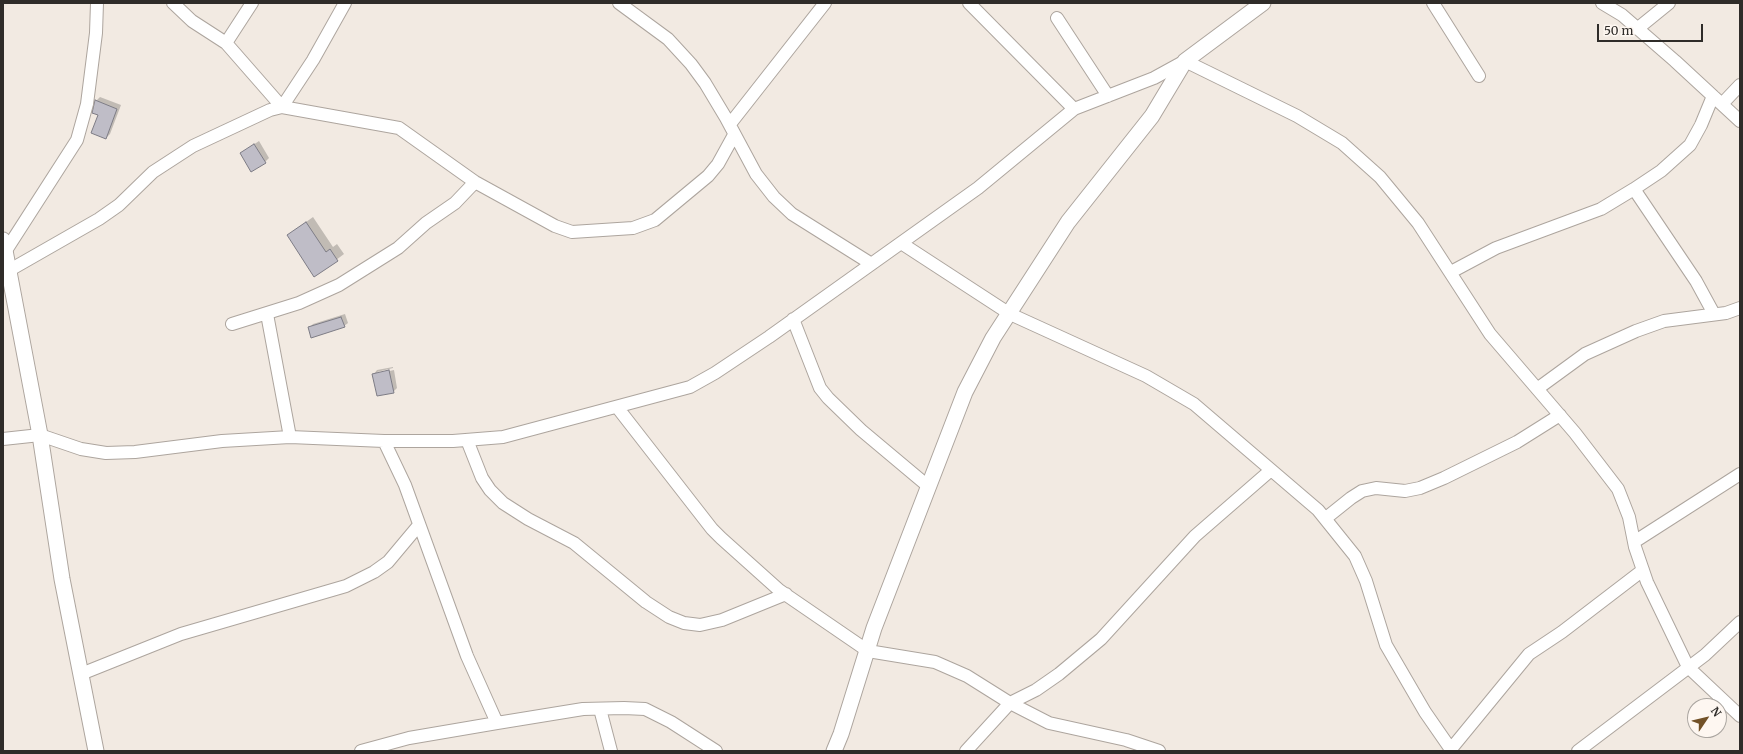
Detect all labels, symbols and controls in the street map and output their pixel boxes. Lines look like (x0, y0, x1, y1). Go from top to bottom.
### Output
scale bar (1599, 16, 1705, 42)
text: 50 m (1604, 23, 1633, 38)
north arrow (1687, 698, 1727, 738)
text: N (1708, 704, 1724, 719)

